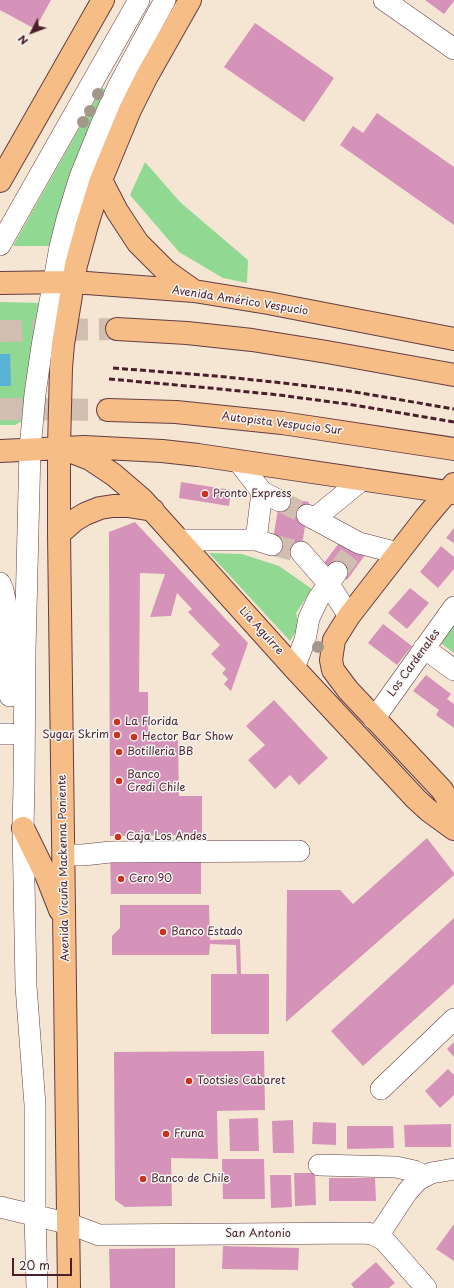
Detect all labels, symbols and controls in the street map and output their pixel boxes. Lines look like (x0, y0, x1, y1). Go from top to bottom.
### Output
north arrow (12, 12, 52, 52)
text: N (13, 31, 32, 49)
street label: Avenida Américo Vespucio (171, 284, 309, 318)
street label: Autopista Vespucio Sur (221, 410, 343, 438)
place label: Pronto Express (213, 487, 292, 501)
marker: Pronto Express (200, 489, 210, 499)
street label: Lia Aguirre (236, 604, 286, 658)
street label: Los Cardenales (385, 627, 443, 699)
place label: La Florida (125, 715, 178, 729)
marker: La Florida (112, 717, 122, 727)
place label: Sugar Skrim (42, 728, 109, 742)
marker: Sugar Skrim (112, 730, 122, 740)
place label: Hector Bar Show (142, 730, 233, 744)
marker: Hector Bar Show (129, 732, 139, 742)
place label: Botilleria BB (127, 745, 193, 759)
marker: Botilleria BB (114, 747, 124, 757)
place label: Banco Credi Chile (127, 768, 186, 794)
street label: Avenida Vicuña Mackenna Poniente (56, 774, 72, 962)
marker: Banco Credi Chile (114, 776, 124, 786)
place label: Caja Los Andes (126, 830, 207, 844)
marker: Caja Los Andes (113, 832, 123, 842)
place label: Cero 90 (129, 872, 172, 886)
marker: Cero 90 (116, 874, 126, 884)
place label: Banco Estado (171, 925, 243, 939)
marker: Banco Estado (158, 927, 168, 937)
place label: Tootsies Cabaret (197, 1074, 285, 1088)
marker: Tootsies Cabaret (184, 1076, 194, 1086)
place label: Fruna (174, 1127, 204, 1141)
marker: Fruna (161, 1129, 171, 1139)
place label: Banco de Chile (151, 1172, 230, 1186)
marker: Banco de Chile (138, 1174, 148, 1184)
street label: San Antonio (225, 1227, 291, 1241)
scale bar (14, 1250, 74, 1276)
text: 20 m (19, 1256, 50, 1274)

